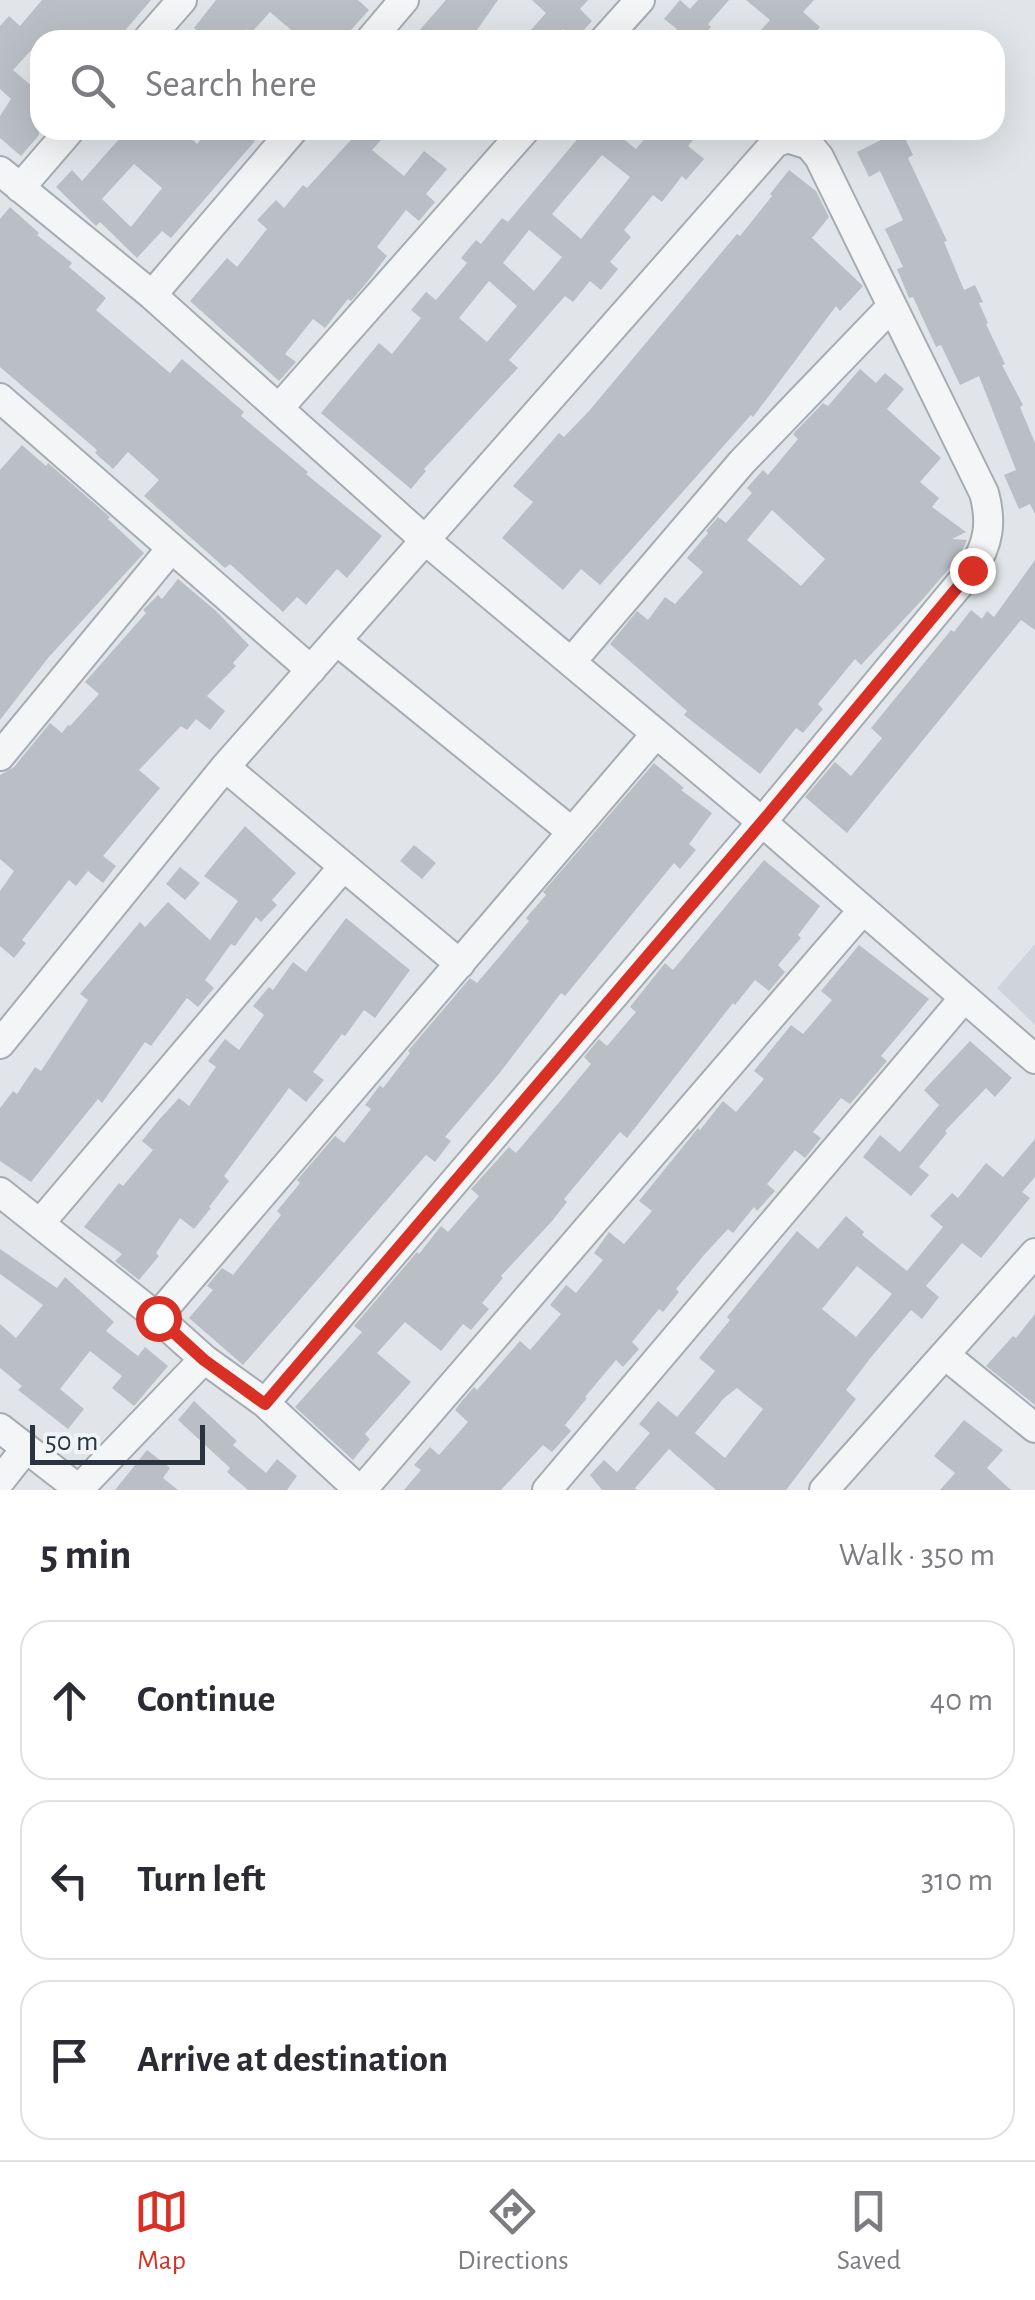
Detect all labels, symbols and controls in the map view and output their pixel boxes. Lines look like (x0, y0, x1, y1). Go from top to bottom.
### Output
search box (30, 30, 1005, 140)
icon: search (65, 58, 120, 113)
text: Search here (145, 66, 317, 104)
route end (950, 548, 996, 594)
route start (136, 1296, 182, 1342)
scale bar (30, 1420, 205, 1464)
text: 50 m (45, 1428, 99, 1456)
text: 5 min (40, 1534, 132, 1576)
text: Walk · 350 m (839, 1539, 995, 1571)
icon: ahead (42, 1673, 97, 1728)
text: Continue (137, 1681, 275, 1719)
text: 40 m (930, 1684, 993, 1716)
icon: left (42, 1853, 97, 1908)
text: Turn left (137, 1861, 265, 1899)
text: 310 m (921, 1864, 993, 1896)
icon: arrive (42, 2033, 97, 2088)
text: Arrive at destination (137, 2041, 448, 2079)
tab: Map (134, 2184, 189, 2278)
tab: Directions (457, 2184, 569, 2278)
tab: Saved (837, 2184, 901, 2278)

